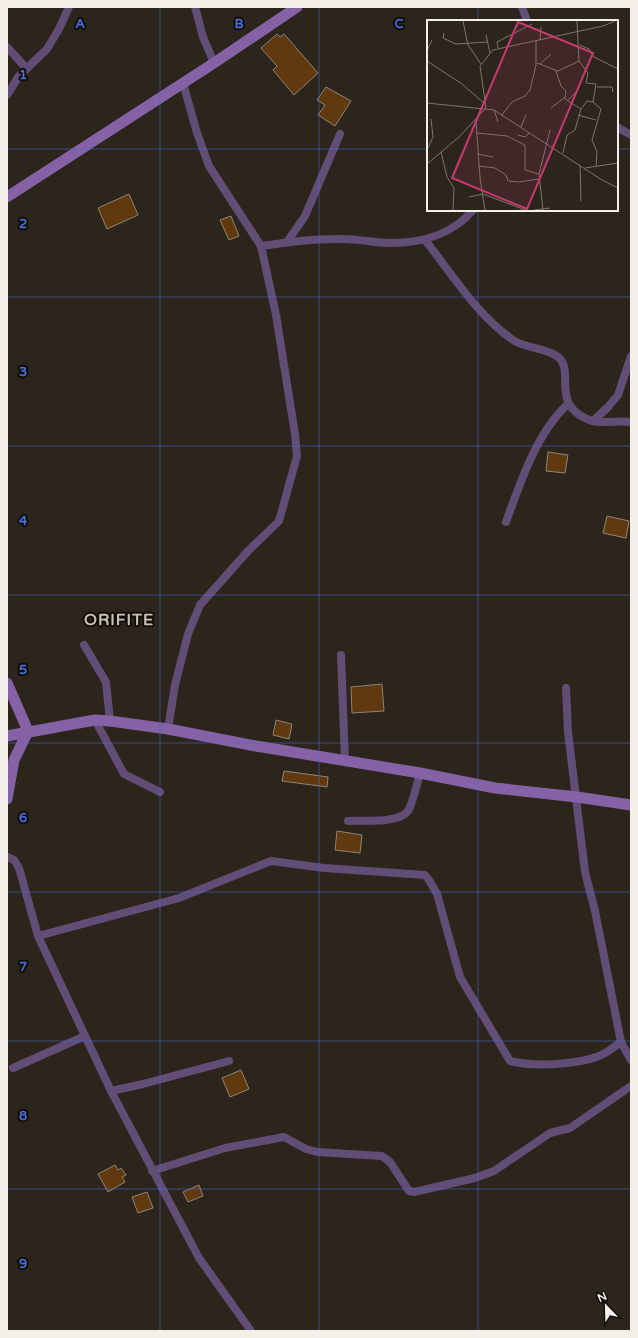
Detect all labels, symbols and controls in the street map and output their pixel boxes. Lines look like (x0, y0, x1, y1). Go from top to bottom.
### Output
text: A (75, 16, 85, 32)
text: B (234, 16, 244, 32)
text: C (394, 16, 404, 32)
inset map (427, 20, 618, 211)
text: 1 (19, 67, 27, 83)
text: 2 (19, 216, 27, 232)
text: 3 (19, 364, 27, 380)
text: 4 (19, 513, 28, 529)
district label: ORIFITE (84, 610, 154, 630)
text: 5 (19, 662, 27, 678)
text: 6 (19, 810, 27, 826)
text: 7 (19, 959, 27, 975)
text: 8 (19, 1108, 27, 1124)
text: 9 (19, 1256, 27, 1272)
north arrow (586, 1286, 626, 1326)
text: N (596, 1290, 609, 1305)

